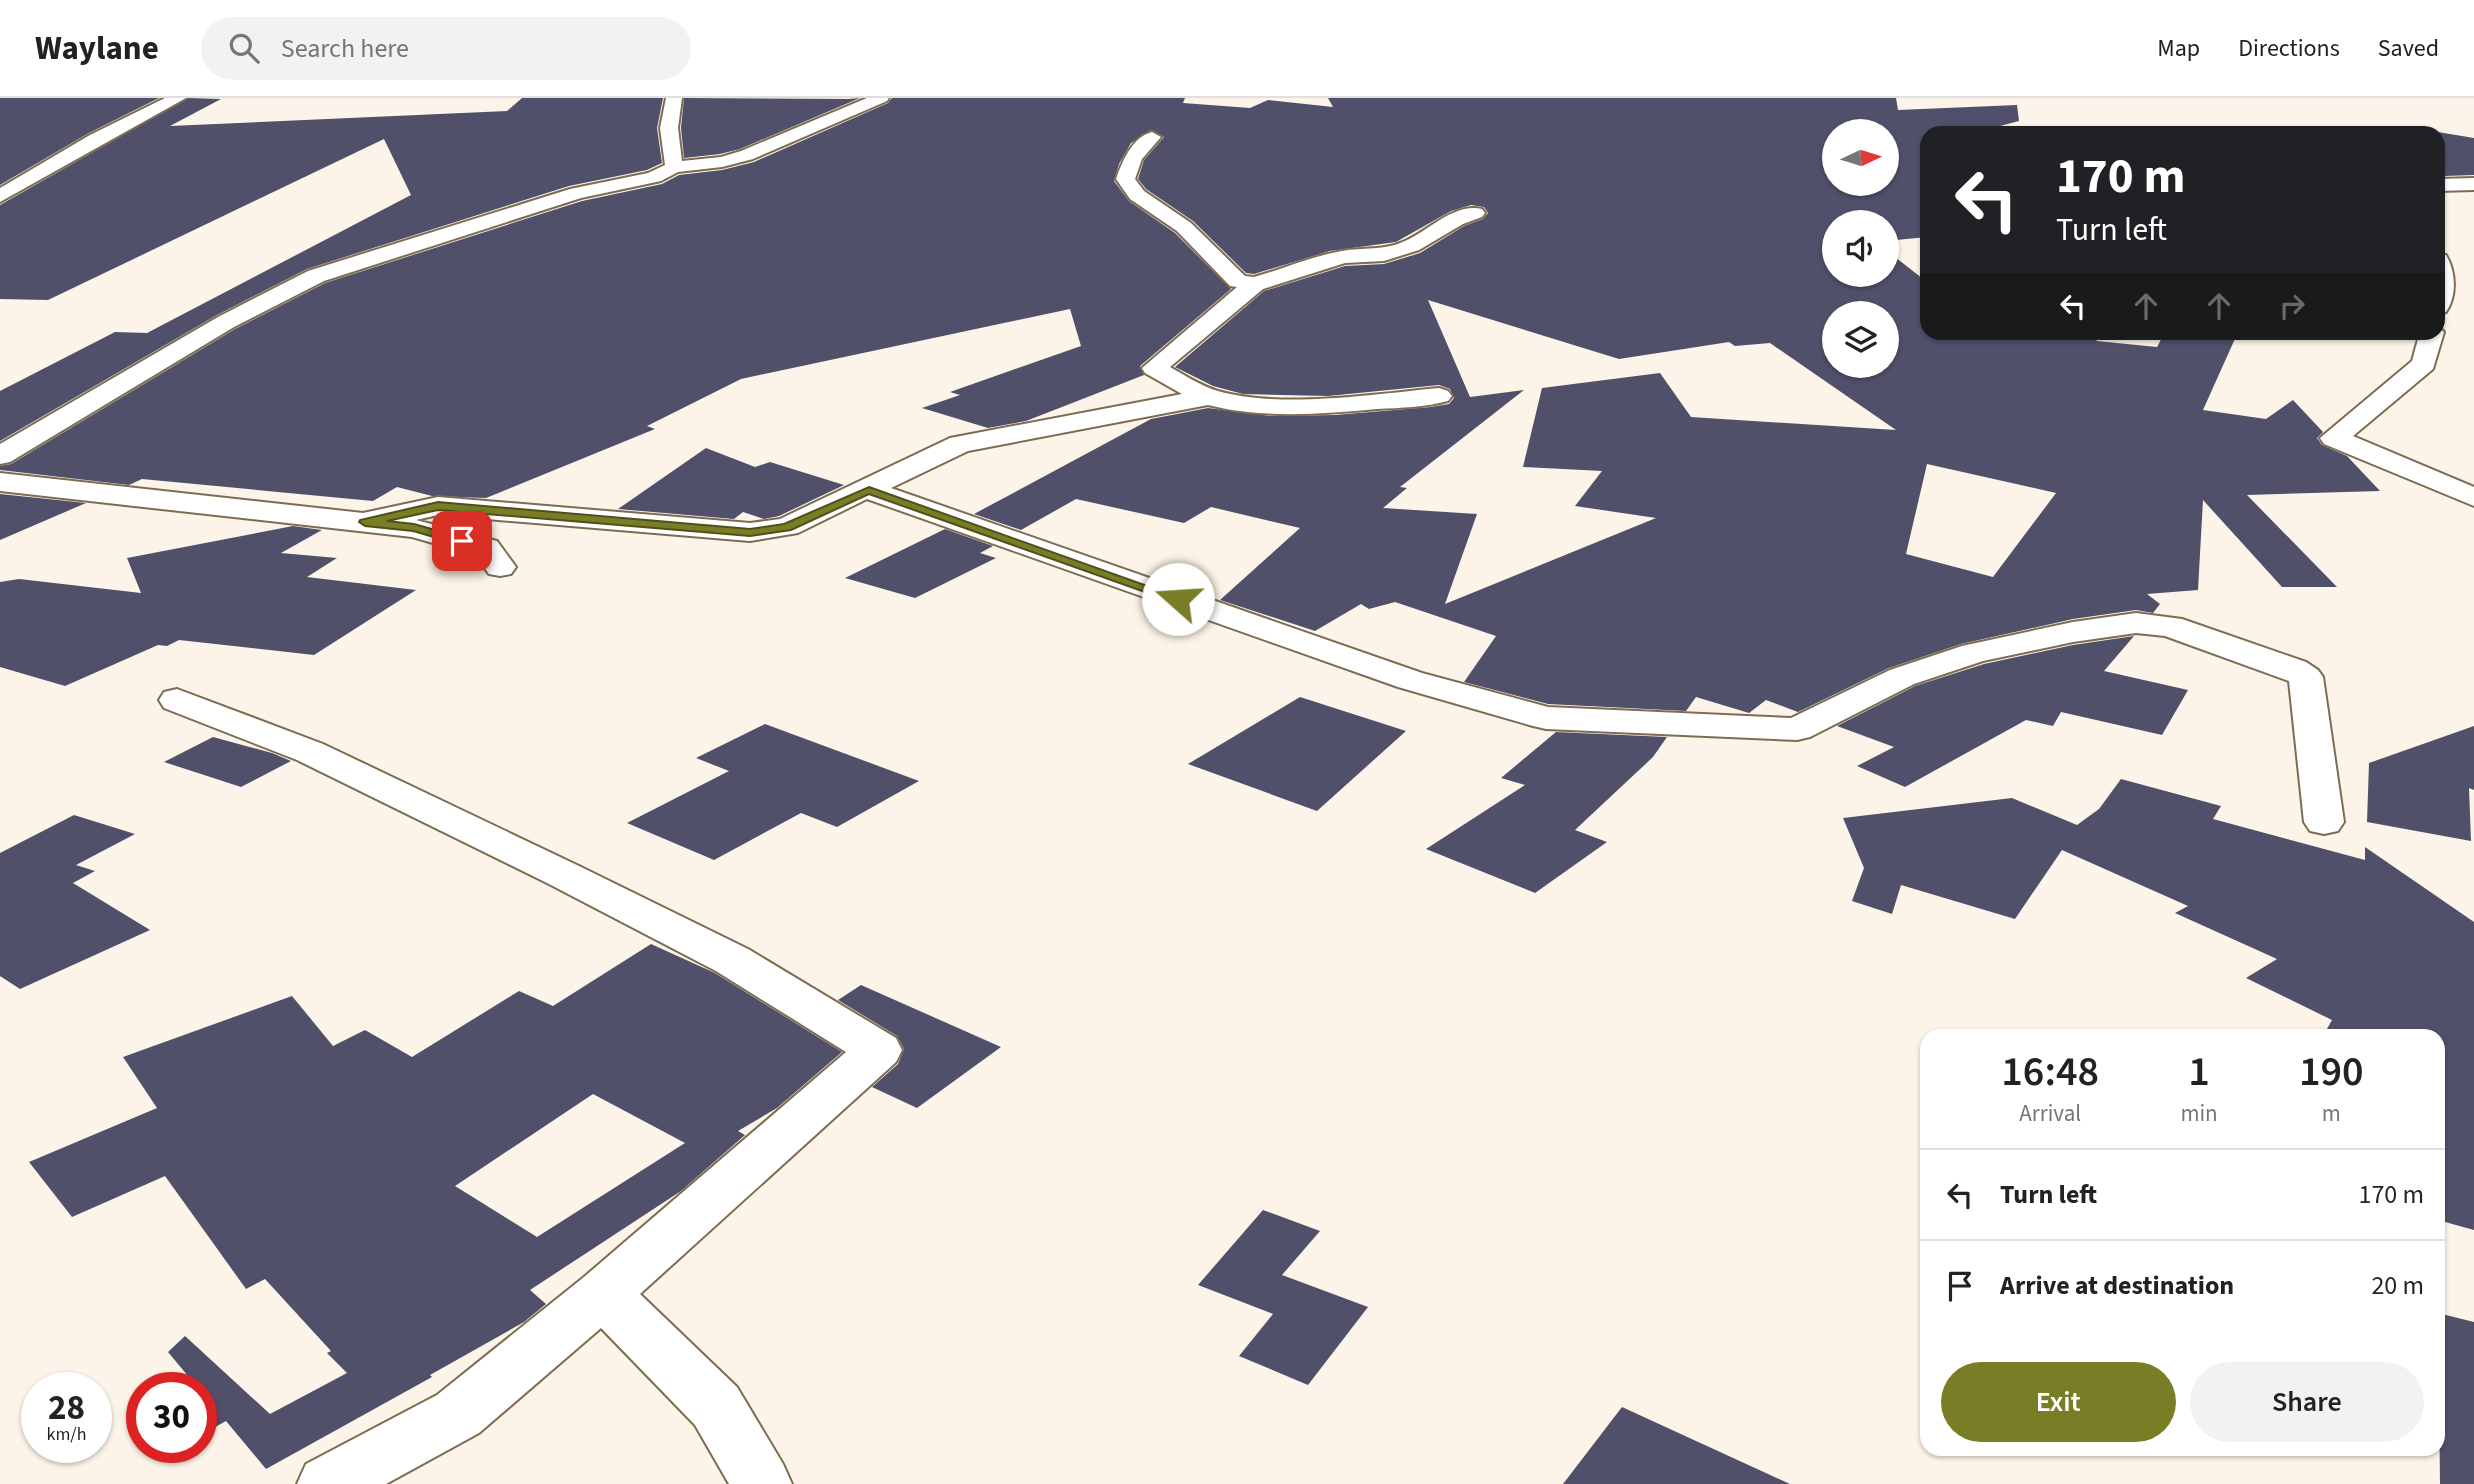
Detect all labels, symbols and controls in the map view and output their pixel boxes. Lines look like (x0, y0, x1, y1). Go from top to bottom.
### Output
search box (201, 17, 691, 80)
text: Waylane (35, 25, 159, 72)
icon: search (225, 29, 263, 67)
text: Search here (281, 30, 409, 67)
text: Map (2157, 31, 2200, 66)
text: Directions (2238, 31, 2340, 66)
text: Saved (2378, 31, 2439, 66)
north arrow (1822, 119, 1899, 196)
map controls (1822, 119, 1899, 378)
text: 170 m (2056, 142, 2185, 212)
icon: left (1941, 154, 2032, 245)
text: Turn left (2056, 207, 2167, 253)
button: sound (1822, 210, 1899, 287)
icon: left (2054, 287, 2092, 325)
icon: ahead (2127, 287, 2165, 325)
icon: ahead (2200, 287, 2238, 325)
icon: right (2273, 287, 2311, 325)
button: layers (1822, 301, 1899, 378)
pin (432, 511, 492, 571)
icon: arrive (443, 522, 481, 560)
position arrow (1141, 562, 1215, 636)
text: 16:48 (2001, 1042, 2099, 1102)
text: 1 (2188, 1042, 2210, 1102)
text: 190 (2299, 1042, 2364, 1102)
text: Arrival (2019, 1097, 2081, 1130)
text: min (2180, 1097, 2218, 1130)
text: m (2322, 1097, 2341, 1130)
icon: left (1941, 1176, 1979, 1214)
text: Turn left (2000, 1176, 2097, 1213)
text: 170 m (2358, 1176, 2424, 1213)
icon: arrive (1941, 1267, 1979, 1305)
text: Arrive at destination (2000, 1267, 2234, 1304)
text: 20 m (2371, 1267, 2424, 1304)
button: Exit (1941, 1362, 2176, 1442)
button: Share (2190, 1362, 2424, 1442)
speed limit sign: 30 (126, 1372, 217, 1463)
text: 28 (48, 1383, 85, 1433)
text: km/h (47, 1422, 86, 1447)

